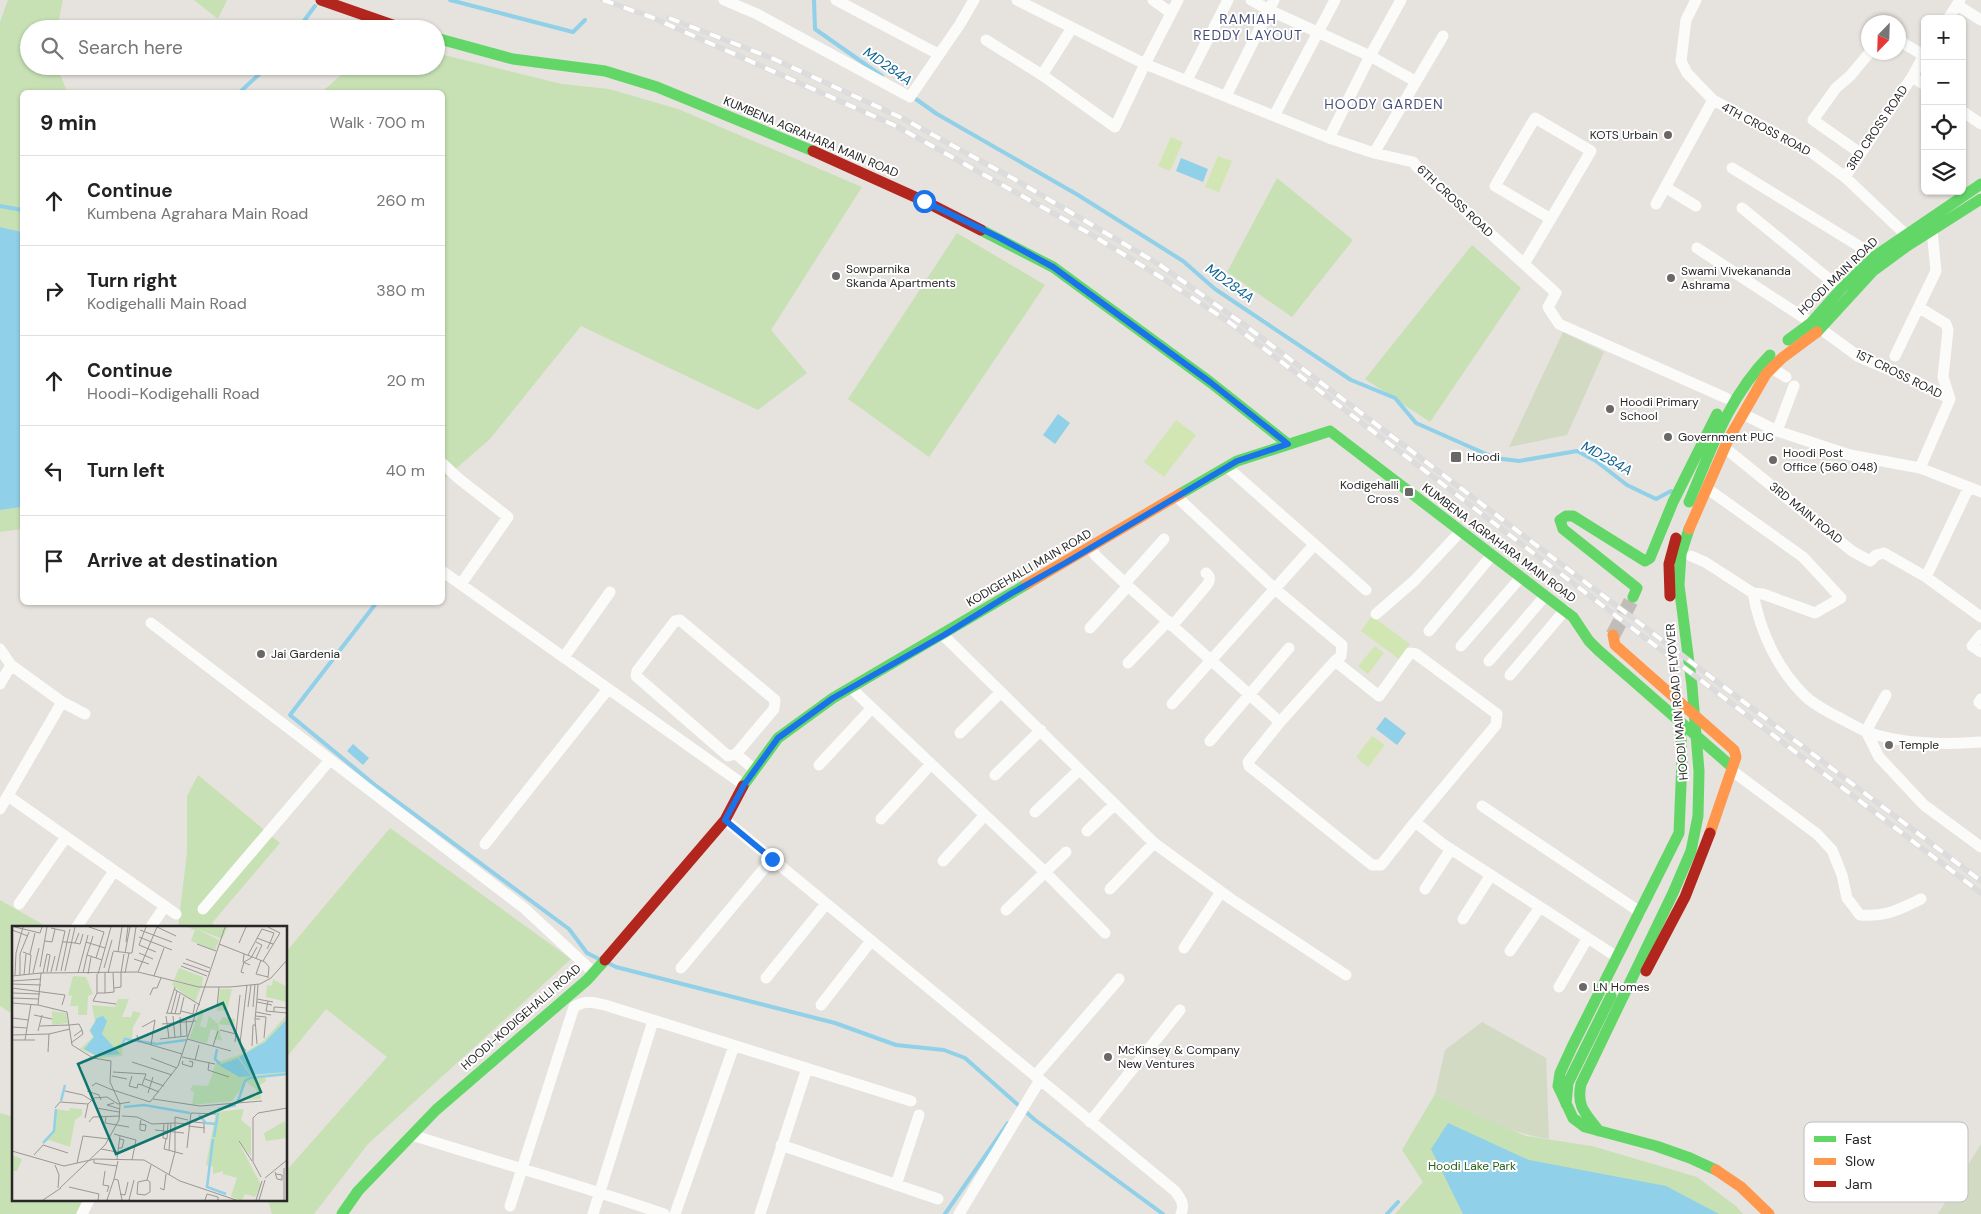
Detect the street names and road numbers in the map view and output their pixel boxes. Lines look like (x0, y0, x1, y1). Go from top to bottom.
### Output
street label: 3RD CROSS ROAD (1842, 82, 1912, 174)
street label: KUMBENA AGRAHARA MAIN ROAD (721, 93, 901, 181)
street label: 4TH CROSS ROAD (1719, 99, 1813, 159)
street label: 6TH CROSS ROAD (1413, 161, 1497, 241)
street label: HOODI MAIN ROAD (1795, 234, 1881, 318)
street label: 1ST CROSS ROAD (1853, 346, 1945, 402)
street label: 3RD MAIN ROAD (1766, 478, 1846, 548)
street label: KUMBENA AGRAHARA MAIN ROAD (1419, 480, 1579, 606)
street label: KODIGEHALLI MAIN ROAD (964, 526, 1094, 610)
street label: HOODI MAIN ROAD FLYOVER (1662, 623, 1692, 781)
street label: HOODI-KODIGEHALLI ROAD (458, 960, 584, 1074)

